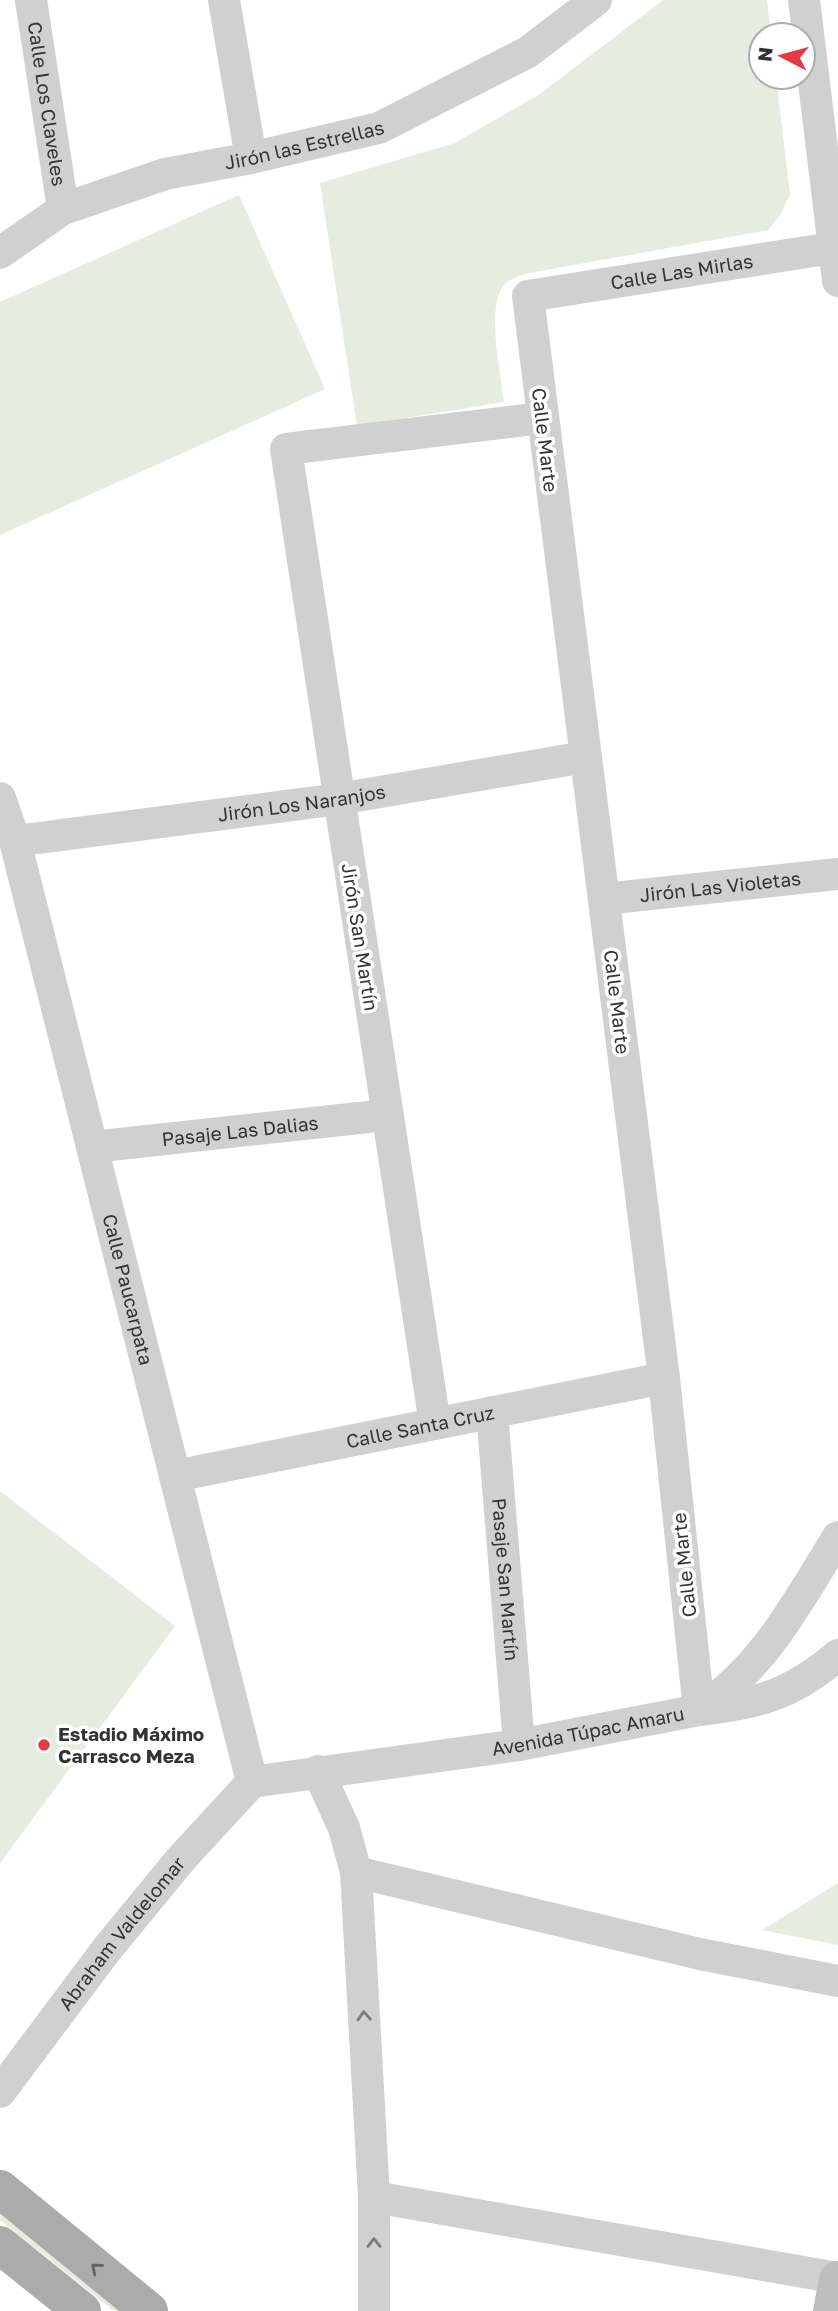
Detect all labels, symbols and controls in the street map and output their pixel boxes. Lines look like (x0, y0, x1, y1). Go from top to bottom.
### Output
street label: Calle Los Claveles (23, 20, 71, 188)
north arrow (747, 21, 817, 91)
text: N (752, 46, 777, 63)
street label: Jirón las Estrellas (223, 115, 386, 174)
street label: Calle Las Mirlas (609, 249, 755, 294)
street label: Calle Marte (528, 386, 563, 493)
street label: Jirón Los Naranjos (216, 779, 387, 826)
street label: Jirón San Martín (337, 861, 384, 1012)
street label: Jirón Las Violetas (639, 866, 802, 906)
street label: Calle Marte (600, 948, 635, 1055)
street label: Pasaje Las Dalias (161, 1111, 320, 1150)
street label: Calle Paucarpata (98, 1211, 159, 1367)
street label: Calle Santa Cruz (344, 1400, 496, 1452)
street label: Pasaje San Martín (488, 1497, 524, 1662)
street label: Calle Marte (667, 1512, 700, 1618)
street label: Avenida Túpac Amaru (490, 1701, 686, 1760)
place label: Estadio Máximo Carrasco Meza (58, 1722, 204, 1767)
marker: Estadio Máximo Carrasco Meza (36, 1737, 52, 1753)
street label: Abraham Valdelomar (53, 1851, 190, 2014)
one-way arrow (357, 2010, 372, 2021)
one-way arrow (366, 2237, 382, 2248)
one-way arrow (92, 2264, 105, 2276)

